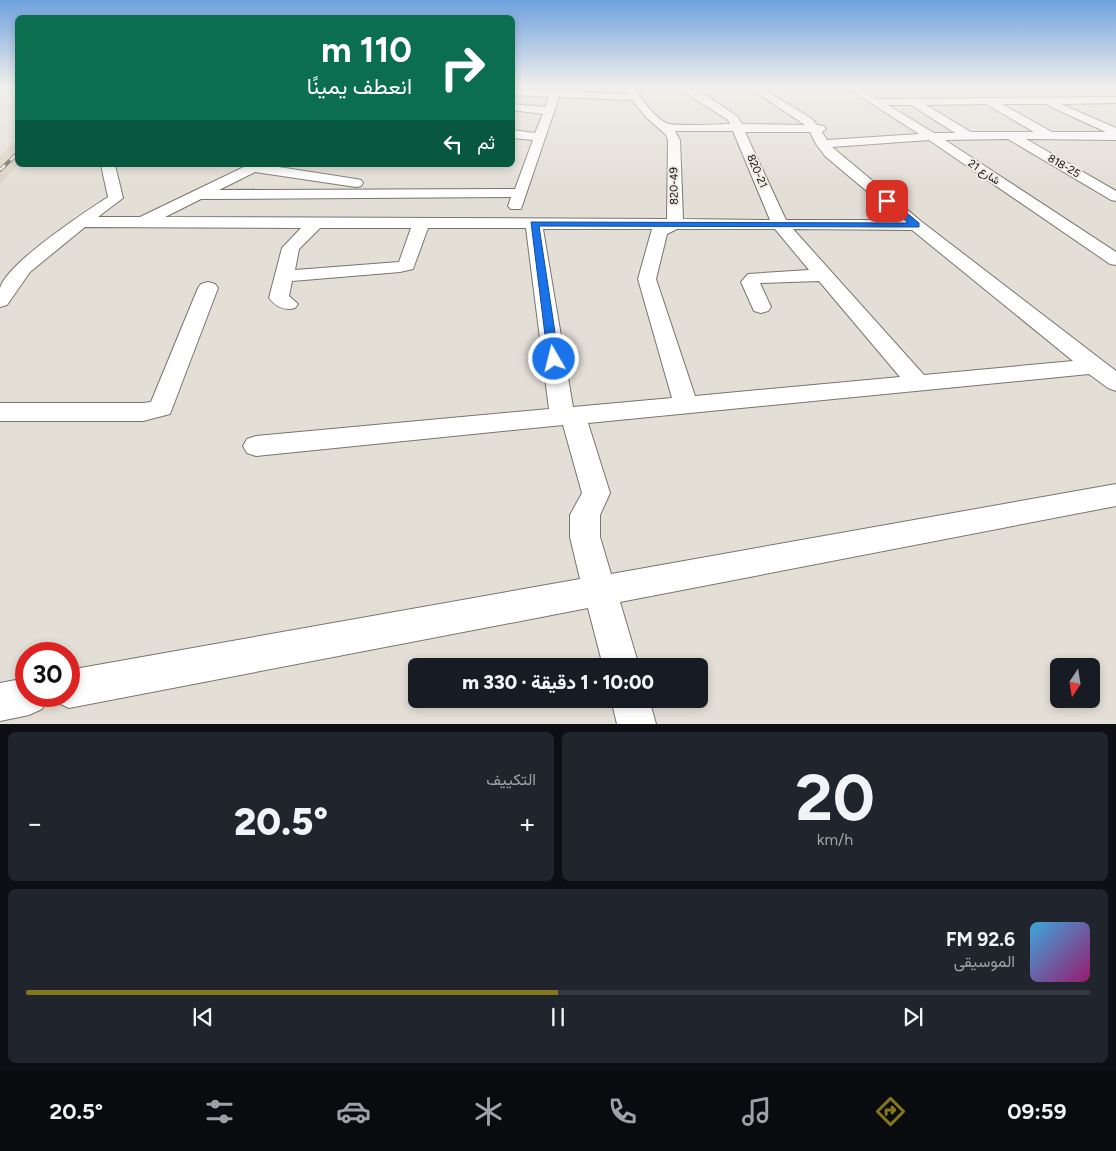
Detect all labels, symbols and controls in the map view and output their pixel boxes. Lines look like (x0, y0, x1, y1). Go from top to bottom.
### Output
text: 110 m (321, 29, 412, 71)
icon: right (430, 35, 495, 100)
text: انعطف يمينًا (307, 73, 412, 100)
icon: left (439, 130, 467, 158)
text: ثم (477, 131, 495, 154)
street label: 820-21 (744, 152, 770, 190)
street label: 818-25 (1046, 152, 1082, 180)
street label: شارع 21 (965, 157, 1003, 188)
street label: 820-49 (667, 167, 681, 205)
pin (866, 180, 908, 222)
icon: arrive (873, 187, 901, 215)
position arrow (527, 332, 579, 384)
speed limit sign: 30 (15, 642, 80, 707)
north arrow (1050, 658, 1100, 708)
map controls (1050, 658, 1100, 708)
text: 10:00 · 1 دقيقة · 330 m (462, 671, 654, 694)
text: 20 (795, 758, 875, 836)
text: التكييف (486, 770, 536, 789)
text: 20.5° (234, 799, 328, 845)
text: − (26, 806, 43, 840)
text: + (519, 806, 536, 840)
text: km/h (817, 830, 853, 849)
text: 92.6 FM (946, 928, 1015, 951)
text: الموسيقى (954, 952, 1015, 971)
icon: previous (189, 1003, 217, 1031)
icon: pause (544, 1003, 572, 1031)
icon: next (899, 1003, 927, 1031)
icon: filters (202, 1094, 237, 1129)
icon: car (336, 1094, 371, 1129)
icon: climate (471, 1094, 506, 1129)
icon: phone (605, 1094, 640, 1129)
icon: music (739, 1094, 774, 1129)
icon: directions (873, 1094, 908, 1129)
text: 20.5° (50, 1098, 103, 1125)
text: 09:59 (1007, 1098, 1066, 1125)

